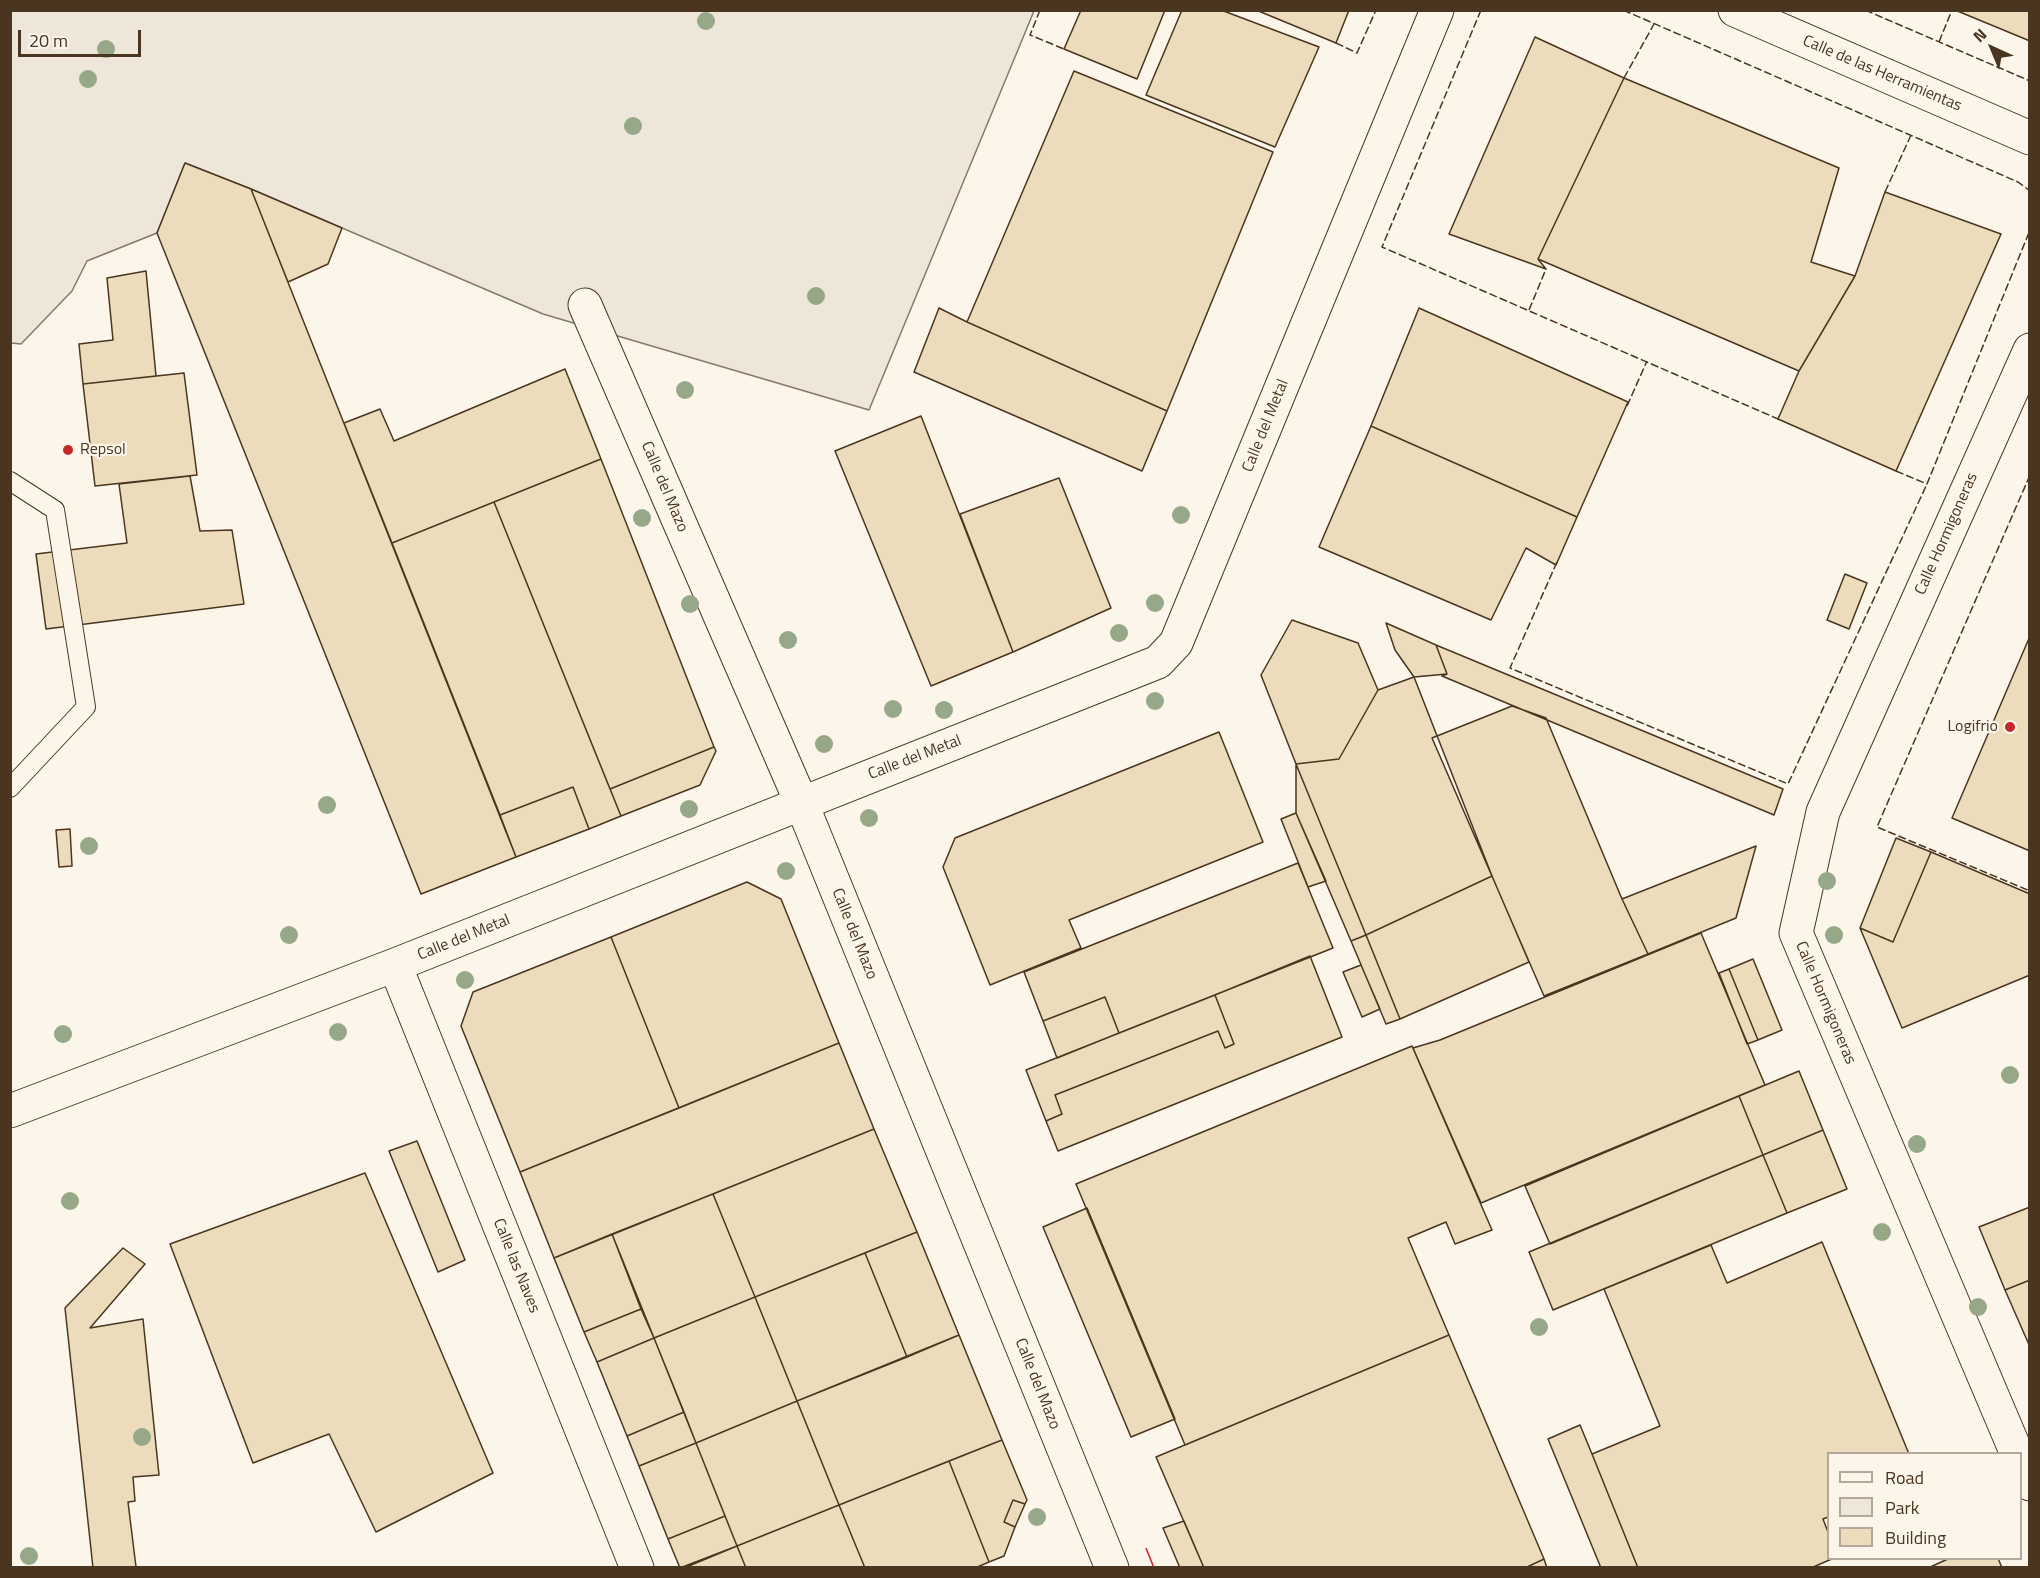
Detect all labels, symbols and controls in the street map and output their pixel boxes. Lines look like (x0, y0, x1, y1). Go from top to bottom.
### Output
scale bar (21, 18, 144, 56)
north arrow (1962, 18, 2022, 78)
text: N (1967, 23, 1992, 48)
text: 20 m (29, 27, 68, 54)
street label: Calle de las Herramientas (1800, 32, 1964, 116)
street label: Calle del Metal (1239, 377, 1293, 475)
street label: Calle del Mazo (636, 439, 692, 535)
place label: Repsol (80, 440, 126, 460)
marker: Repsol (61, 443, 75, 457)
street label: Calle Hormigoneras (1911, 470, 1983, 598)
place label: Logifrio (1947, 717, 1998, 737)
marker: Logifrio (2003, 720, 2017, 734)
street label: Calle del Metal (866, 731, 964, 785)
street label: Calle del Mazo (827, 886, 881, 982)
street label: Calle del Metal (415, 911, 513, 965)
street label: Calle Hormigoneras (1790, 939, 1860, 1067)
street label: Calle las Naves (488, 1216, 544, 1316)
street label: Calle del Mazo (1010, 1336, 1064, 1432)
legend (1827, 1452, 2022, 1560)
text: Road (1885, 1464, 1924, 1491)
text: Park (1885, 1494, 1919, 1521)
text: Building (1885, 1524, 1946, 1551)

